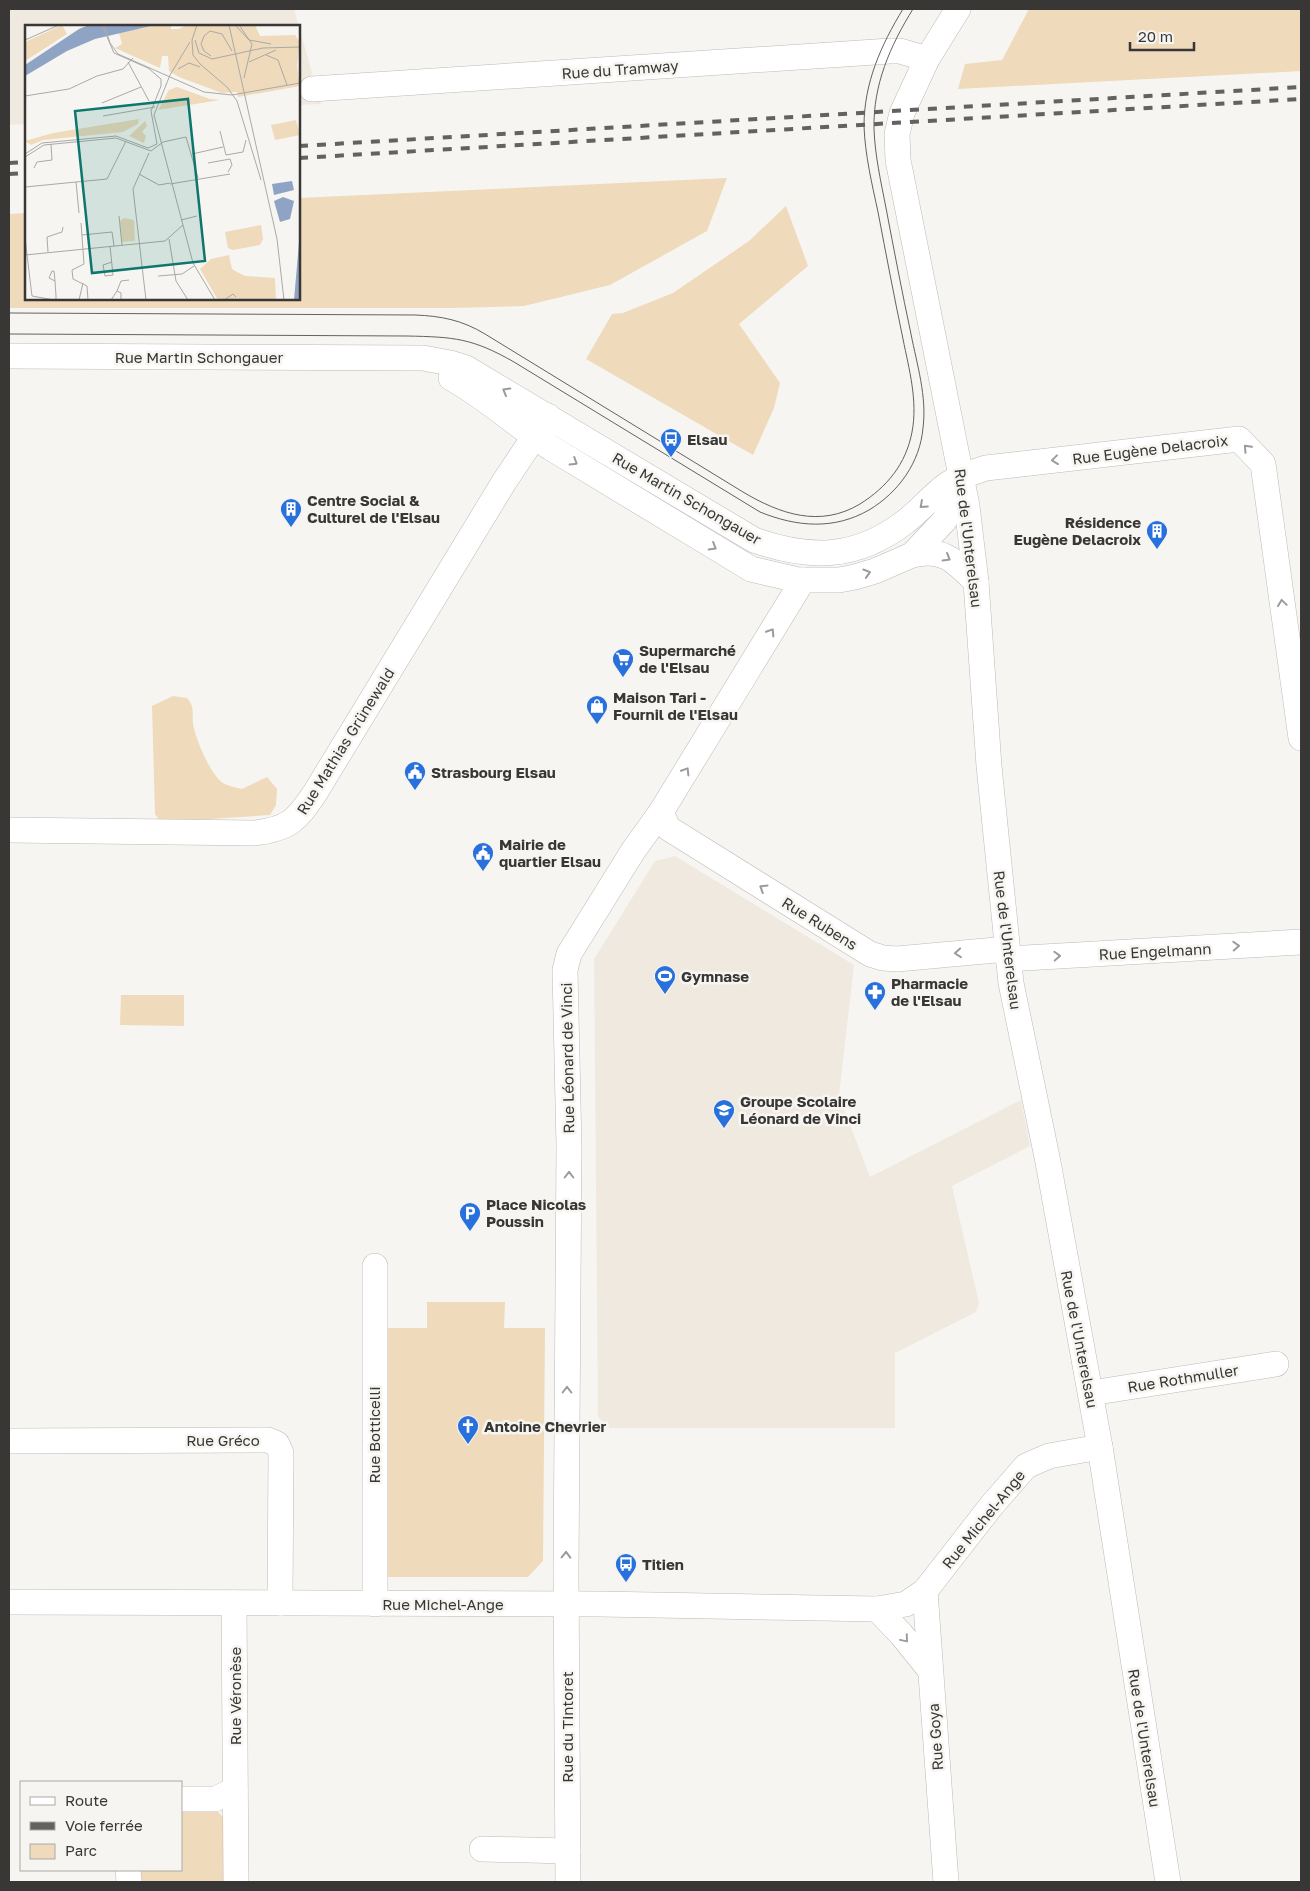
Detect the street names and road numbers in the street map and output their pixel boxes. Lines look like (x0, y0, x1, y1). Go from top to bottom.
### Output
street label: Rue du Tramway (561, 56, 680, 82)
street label: Rue Martin Schongauer (115, 348, 283, 366)
street label: Rue Eugène Delacroix (1071, 431, 1229, 467)
street label: Rue Martin Schongauer (610, 448, 765, 548)
street label: Rue de l'Unterelsau (952, 467, 986, 609)
street label: Rue Mathias Grünewald (292, 664, 398, 818)
street label: Rue de l'Unterelsau (991, 869, 1025, 1011)
street label: Rue Rubens (779, 893, 861, 953)
street label: Rue Engelmann (1098, 939, 1212, 963)
street label: Rue Léonard de Vinci (557, 982, 577, 1134)
street label: Rue de l'Unterelsau (1058, 1269, 1102, 1409)
street label: Rue Rothmuller (1126, 1360, 1240, 1396)
street label: Rue Botticelli (365, 1387, 383, 1483)
street label: Rue Gréco (186, 1431, 260, 1449)
street label: Rue Michel-Ange (938, 1466, 1028, 1572)
street label: Rue Michel-Ange (382, 1595, 504, 1613)
street label: Rue Véronèse (226, 1646, 244, 1745)
street label: Rue de l'Unterelsau (1125, 1667, 1165, 1809)
street label: Rue du Tintoret (558, 1671, 576, 1783)
street label: Rue Goya (924, 1703, 946, 1771)

